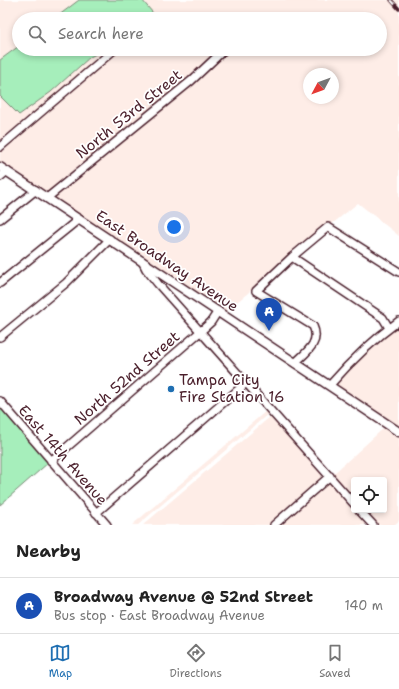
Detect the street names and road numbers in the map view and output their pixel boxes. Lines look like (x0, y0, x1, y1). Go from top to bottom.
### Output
street label: North 53rd Street (72, 65, 186, 163)
street label: East Broadway Avenue (92, 206, 242, 316)
street label: North 52nd Street (70, 327, 184, 429)
street label: East 14th Avenue (14, 401, 112, 509)

